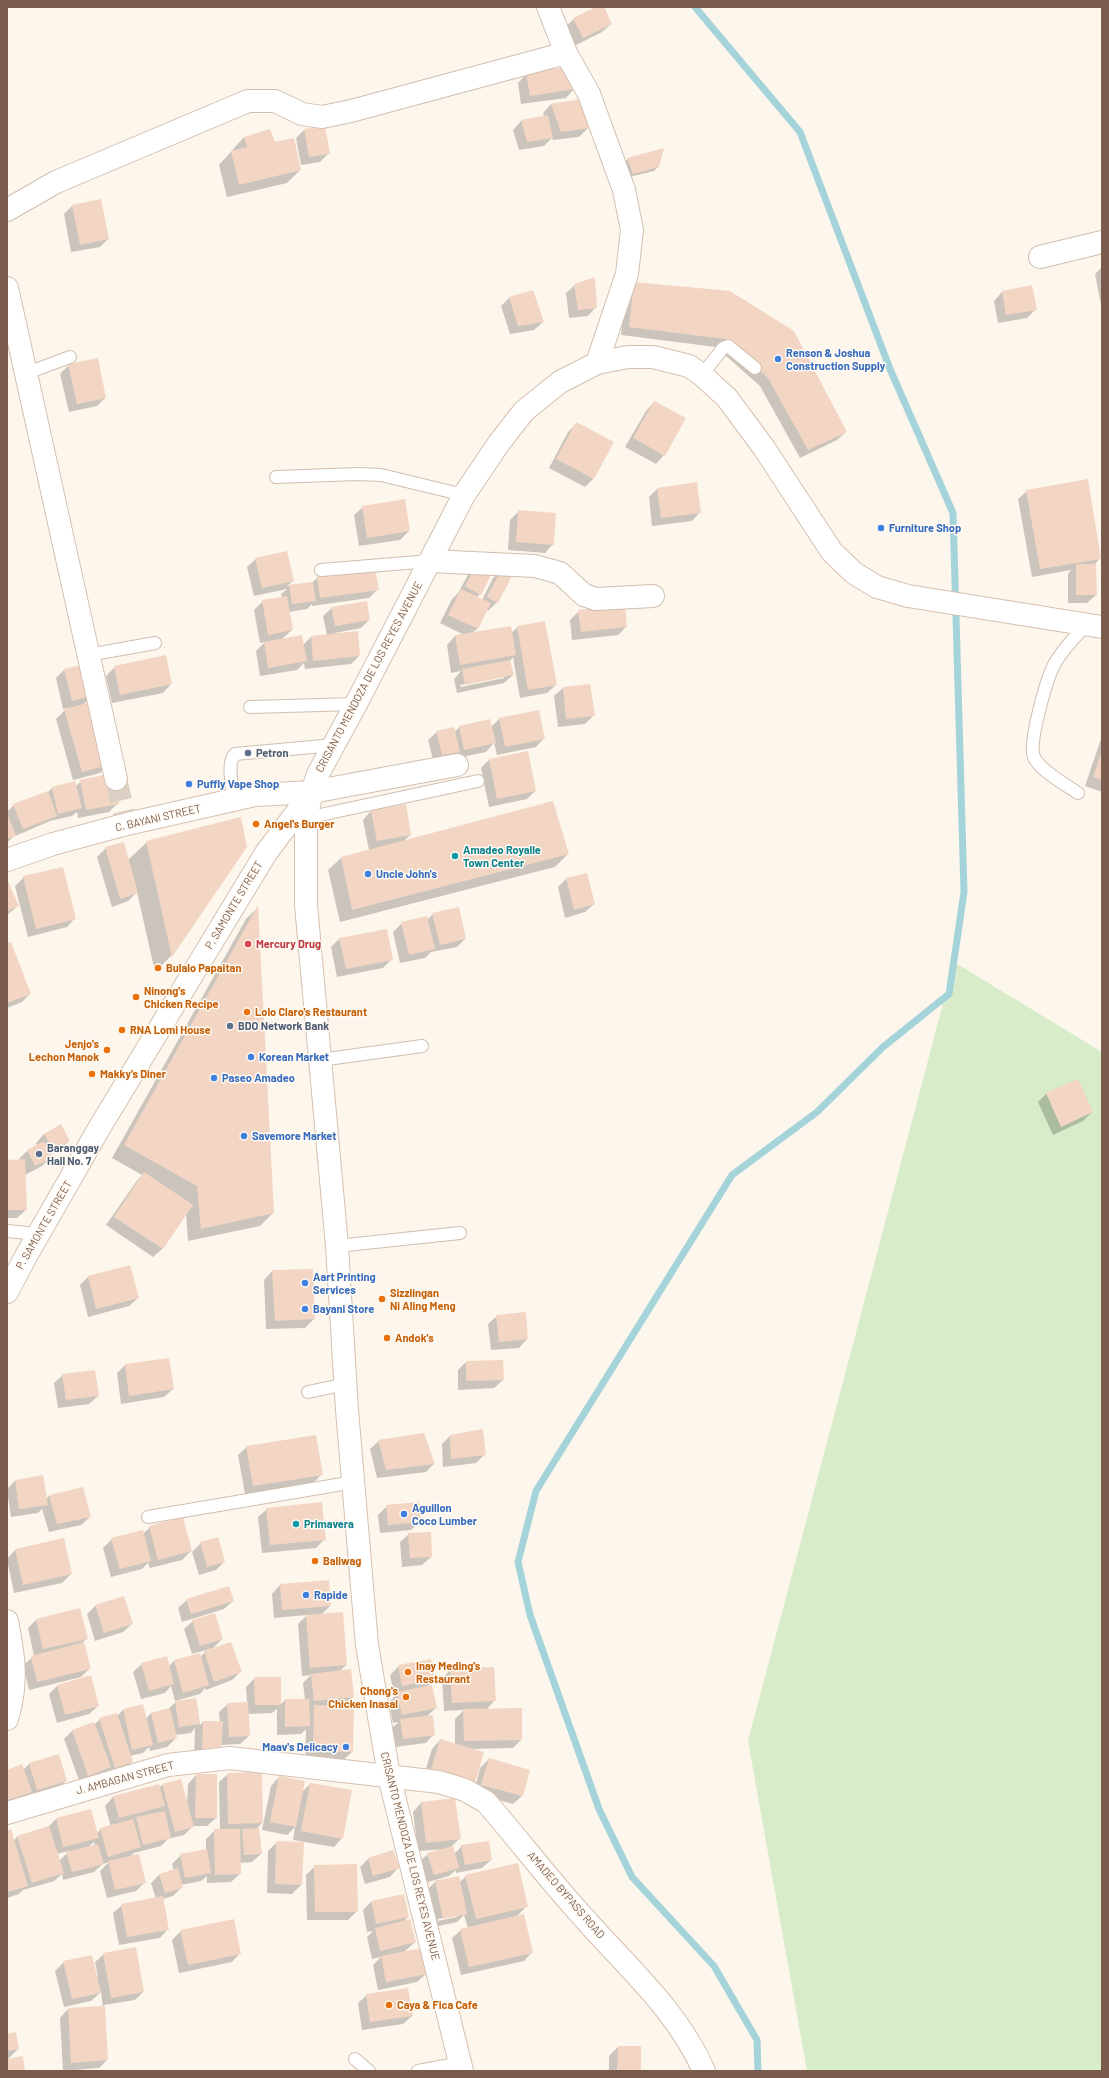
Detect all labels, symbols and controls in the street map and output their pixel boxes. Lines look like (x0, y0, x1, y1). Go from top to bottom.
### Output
place label: Renson & Joshua Construction Supply (786, 346, 885, 372)
marker: Renson & Joshua Construction Supply (773, 354, 783, 364)
place label: Furniture Shop (889, 521, 961, 535)
marker: Furniture Shop (876, 523, 886, 533)
street label: CRISANTO MENDOZA DE LOS REYES AVENUE (313, 579, 425, 775)
place label: Petron (256, 746, 289, 760)
marker: Petron (243, 748, 253, 758)
place label: Puffly Vape Shop (197, 777, 279, 791)
marker: Puffly Vape Shop (184, 779, 194, 789)
street label: C. BAYANI STREET (114, 802, 202, 834)
place label: Angel's Burger (264, 817, 335, 831)
marker: Angel's Burger (251, 819, 261, 829)
place label: Amadeo Royalle Town Center (463, 843, 541, 869)
marker: Amadeo Royalle Town Center (450, 851, 460, 861)
street label: P. SAMONTE STREET (202, 859, 266, 951)
place label: Uncle John's (376, 867, 437, 881)
marker: Uncle John's (363, 869, 373, 879)
place label: Mercury Drug (256, 937, 321, 951)
marker: Mercury Drug (243, 939, 253, 949)
place label: Bulalo Papaitan (166, 961, 241, 975)
marker: Bulalo Papaitan (153, 963, 163, 973)
place label: Ninong's Chicken Recipe (144, 984, 219, 1010)
marker: Ninong's Chicken Recipe (131, 992, 141, 1002)
place label: Lolo Claro's Restaurant (255, 1005, 367, 1019)
marker: Lolo Claro's Restaurant (242, 1007, 252, 1017)
place label: BDO Network Bank (238, 1019, 329, 1033)
marker: BDO Network Bank (225, 1021, 235, 1031)
place label: RNA Lomi House (130, 1023, 211, 1037)
marker: RNA Lomi House (117, 1025, 127, 1035)
place label: Jenjo's Lechon Manok (29, 1037, 99, 1063)
marker: Jenjo's Lechon Manok (102, 1045, 112, 1055)
place label: Korean Market (259, 1050, 329, 1064)
marker: Korean Market (246, 1052, 256, 1062)
place label: Makky's Diner (100, 1067, 166, 1081)
marker: Makky's Diner (87, 1069, 97, 1079)
place label: Paseo Amadeo (222, 1071, 295, 1085)
marker: Paseo Amadeo (209, 1073, 219, 1083)
place label: Savemore Market (252, 1129, 336, 1143)
marker: Savemore Market (239, 1131, 249, 1141)
place label: Baranggay Hall No. 7 (47, 1141, 99, 1167)
marker: Baranggay Hall No. 7 (34, 1149, 44, 1159)
street label: P. SAMONTE STREET (13, 1178, 75, 1272)
place label: Aart Printing Services (313, 1270, 376, 1296)
marker: Aart Printing Services (300, 1278, 310, 1288)
place label: Sizzlingan Ni Aling Meng (390, 1286, 456, 1312)
marker: Sizzlingan Ni Aling Meng (377, 1294, 387, 1304)
place label: Bayani Store (313, 1302, 374, 1316)
marker: Bayani Store (300, 1304, 310, 1314)
place label: Andok's (395, 1331, 434, 1345)
marker: Andok's (382, 1333, 392, 1343)
place label: Aguillon Coco Lumber (412, 1501, 477, 1527)
marker: Aguillon Coco Lumber (399, 1509, 409, 1519)
place label: Primavera (304, 1517, 354, 1531)
marker: Primavera (291, 1519, 301, 1529)
place label: Baliwag (323, 1554, 361, 1568)
marker: Baliwag (310, 1556, 320, 1566)
place label: Rapide (314, 1588, 348, 1602)
marker: Rapide (301, 1590, 311, 1600)
place label: Inay Meding's Restaurant (416, 1659, 480, 1685)
marker: Inay Meding's Restaurant (403, 1667, 413, 1677)
place label: Chong's Chicken Inasal (328, 1684, 398, 1710)
marker: Chong's Chicken Inasal (401, 1692, 411, 1702)
place label: Maav's Delicacy (262, 1740, 338, 1754)
marker: Maav's Delicacy (341, 1742, 351, 1752)
street label: CRISANTO MENDOZA DE LOS REYES AVENUE (378, 1750, 442, 1962)
street label: J. AMBAGAN STREET (75, 1759, 175, 1797)
street label: AMADEO BYPASS ROAD (525, 1849, 607, 1941)
place label: Caya & Fica Cafe (397, 1998, 478, 2012)
marker: Caya & Fica Cafe (384, 2000, 394, 2010)

